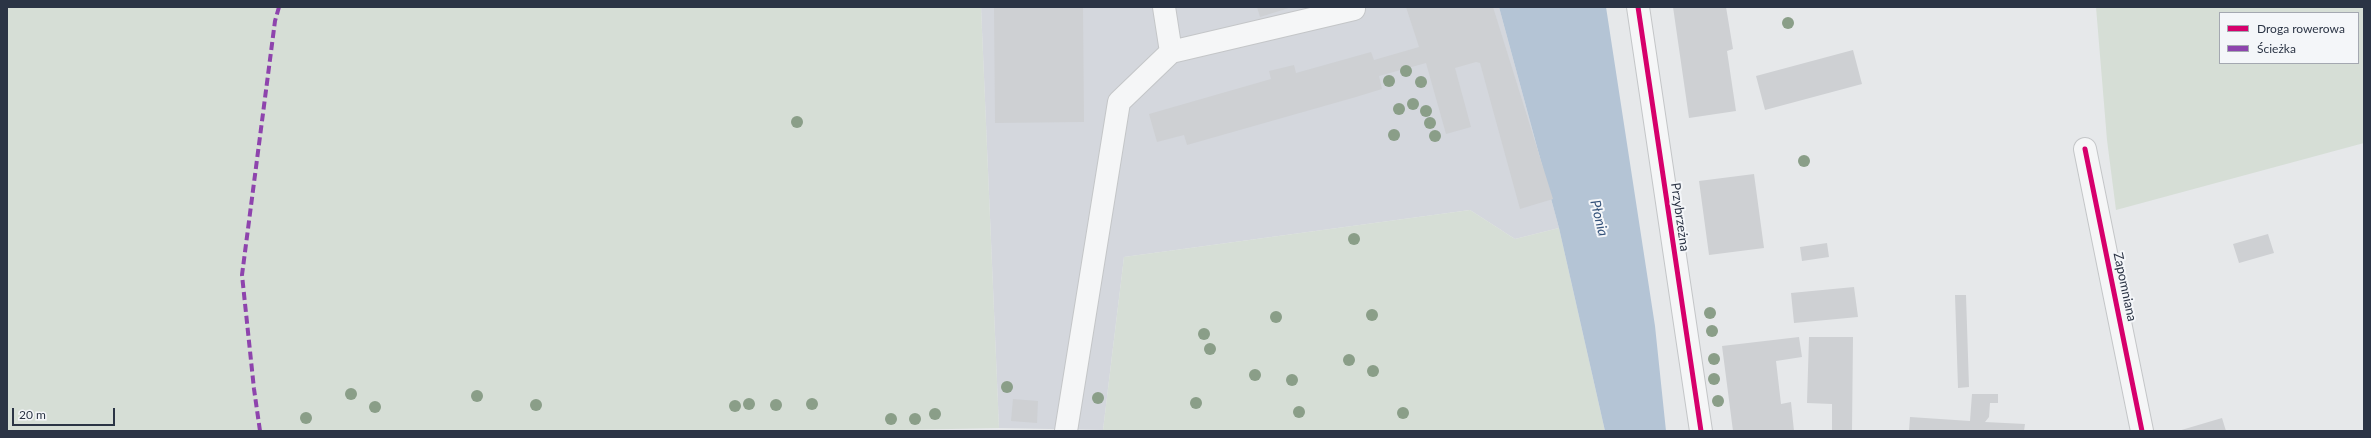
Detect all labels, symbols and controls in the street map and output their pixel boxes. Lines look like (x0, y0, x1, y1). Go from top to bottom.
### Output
legend (2219, 12, 2359, 64)
text: Droga rowerowa (2257, 21, 2345, 36)
text: Ścieżka (2257, 41, 2296, 56)
street label: Przybrzeżna (1667, 182, 1693, 252)
water label: Płonia (1586, 198, 1612, 238)
street label: Zapomniana (2110, 251, 2140, 323)
scale bar (14, 400, 117, 426)
text: 20 m (19, 407, 46, 422)

